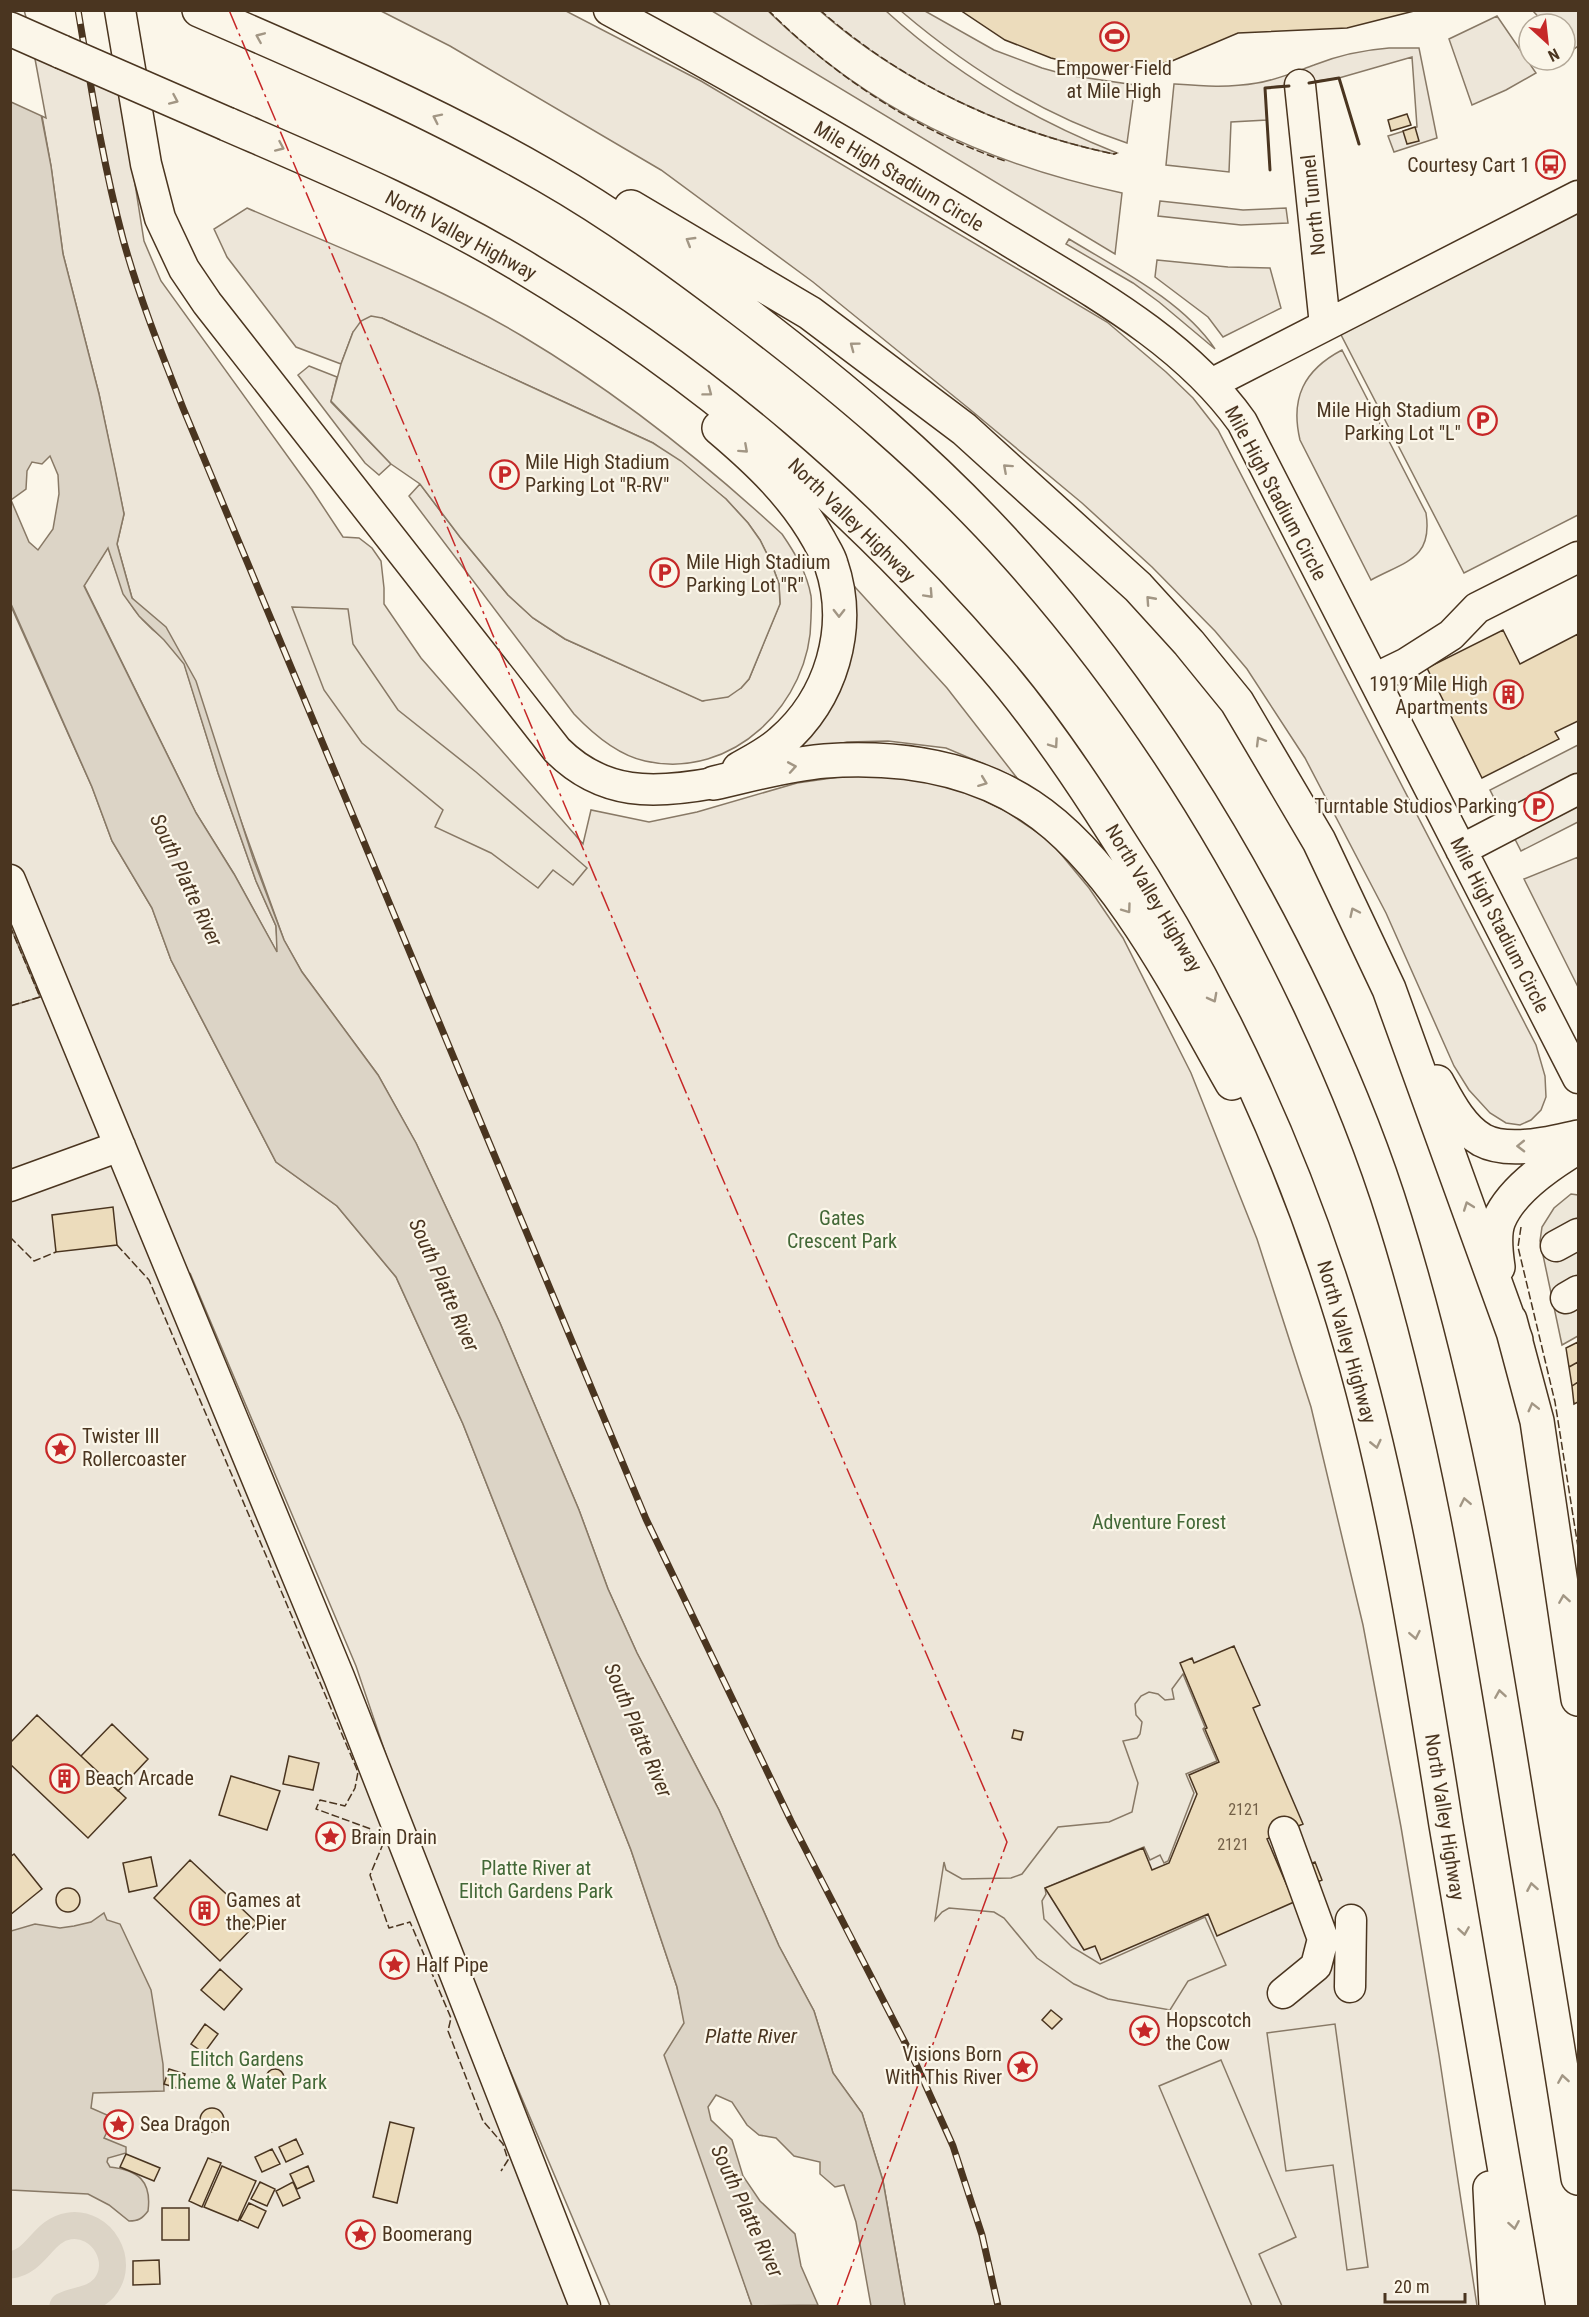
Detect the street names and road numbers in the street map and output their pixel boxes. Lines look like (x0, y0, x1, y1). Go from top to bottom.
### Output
street label: Mile High Stadium Circle (810, 116, 988, 236)
street label: North Tunnel (1296, 153, 1330, 257)
street label: North Valley Highway (381, 185, 541, 285)
street label: Mile High Stadium Circle (1220, 402, 1332, 584)
street label: North Valley Highway (783, 453, 921, 587)
street label: North Valley Highway (1100, 820, 1208, 976)
street label: Mile High Stadium Circle (1445, 833, 1555, 1017)
street label: North Valley Highway (1312, 1258, 1382, 1426)
street label: North Valley Highway (1420, 1732, 1470, 1902)

